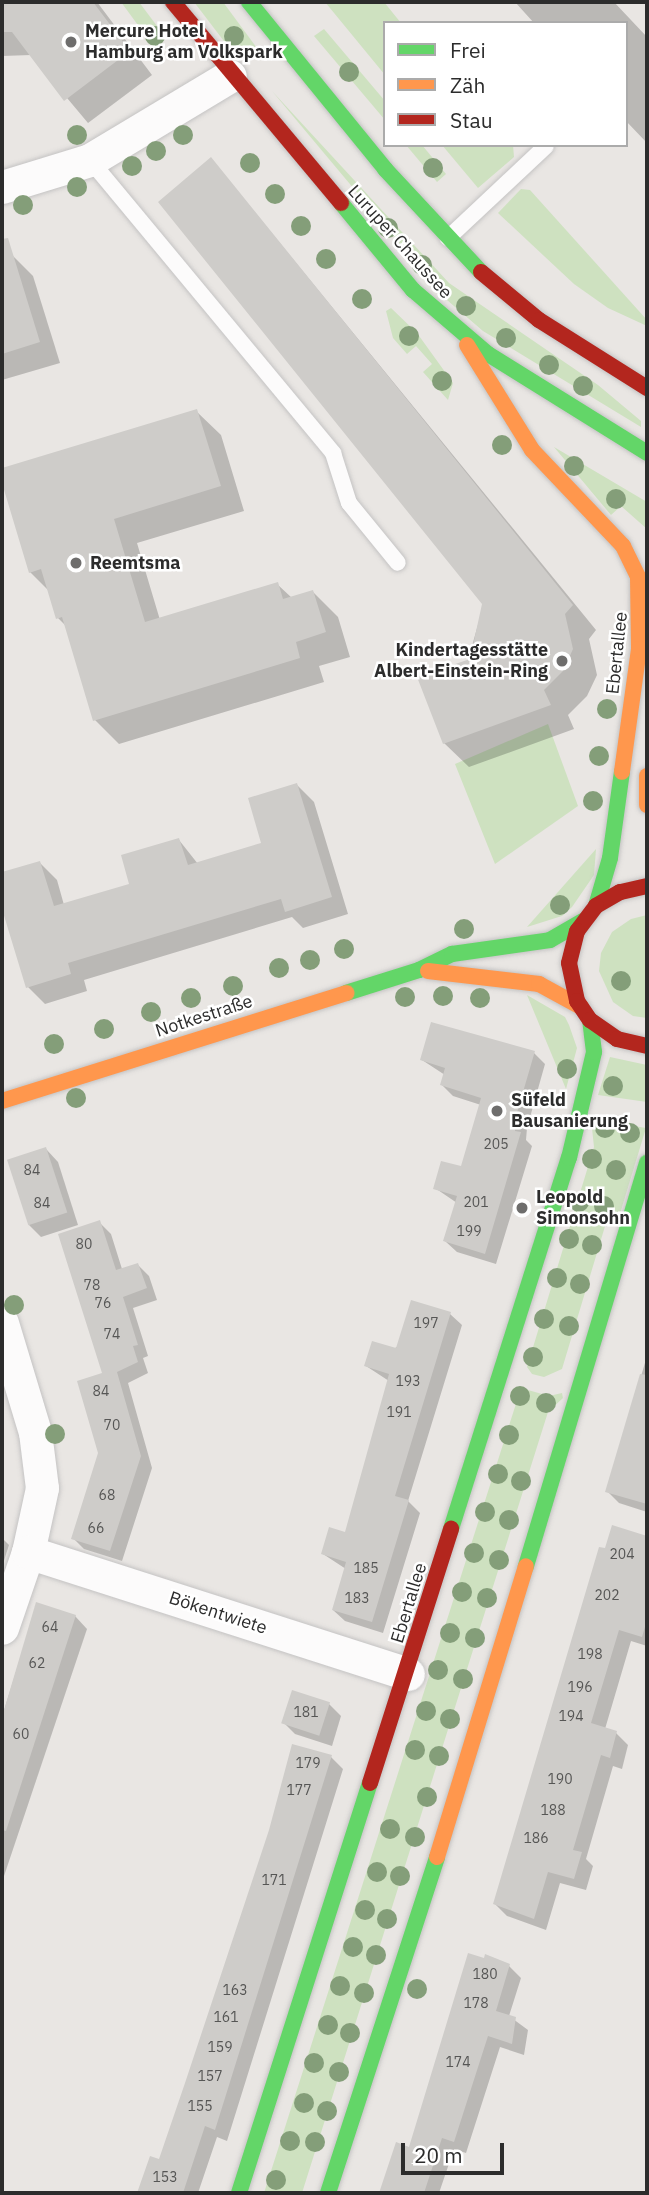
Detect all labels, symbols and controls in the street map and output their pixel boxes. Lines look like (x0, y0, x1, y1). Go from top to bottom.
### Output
place label: Mercure Hotel Hamburg am Volkspark (85, 21, 283, 64)
legend (383, 21, 628, 147)
marker: Mercure Hotel Hamburg am Volkspark (63, 34, 79, 50)
text: Frei (450, 36, 486, 64)
text: Zäh (450, 71, 485, 99)
text: Stau (450, 106, 493, 134)
street label: Luruper Chaussee (343, 181, 457, 303)
place label: Reemtsma (90, 552, 180, 574)
marker: Reemtsma (68, 555, 84, 571)
street label: Ebertallee (602, 611, 632, 695)
place label: Kindertagesstätte Albert-Einstein-Ring (374, 640, 548, 682)
marker: Kindertagesstätte Albert-Einstein-Ring (554, 653, 570, 669)
street label: Notkestraße (153, 990, 255, 1042)
place label: Süfeld Bausanierung (511, 1090, 628, 1132)
marker: Süfeld Bausanierung (489, 1103, 505, 1119)
house number: 205 (483, 1136, 509, 1152)
house number: 84 (24, 1162, 40, 1178)
place label: Leopold Simonsohn (536, 1187, 630, 1230)
house number: 201 (463, 1194, 489, 1210)
house number: 84 (34, 1195, 50, 1211)
marker: Leopold Simonsohn (514, 1200, 530, 1216)
house number: 199 (456, 1223, 482, 1239)
house number: 80 (76, 1236, 92, 1252)
house number: 78 (84, 1277, 100, 1293)
house number: 76 (95, 1295, 111, 1311)
house number: 197 (413, 1315, 439, 1331)
house number: 74 (104, 1326, 120, 1342)
house number: 193 (395, 1373, 421, 1389)
house number: 84 (93, 1383, 109, 1399)
house number: 191 (386, 1404, 412, 1420)
house number: 70 (104, 1417, 120, 1433)
house number: 68 (99, 1487, 115, 1503)
house number: 66 (88, 1520, 104, 1536)
house number: 204 (609, 1546, 635, 1562)
house number: 185 (353, 1560, 379, 1576)
street label: Ebertallee (387, 1560, 431, 1646)
street label: Bökentwiete (166, 1587, 270, 1639)
house number: 202 (594, 1587, 620, 1603)
house number: 183 (344, 1590, 370, 1606)
house number: 64 (42, 1619, 58, 1635)
house number: 198 (577, 1646, 603, 1662)
house number: 62 (29, 1655, 45, 1671)
house number: 196 (567, 1679, 593, 1695)
house number: 181 (293, 1704, 319, 1720)
house number: 194 (558, 1708, 584, 1724)
house number: 60 (13, 1726, 29, 1742)
house number: 179 (295, 1755, 321, 1771)
house number: 190 (547, 1771, 573, 1787)
house number: 177 (286, 1782, 312, 1798)
house number: 188 (540, 1802, 566, 1818)
house number: 186 (523, 1830, 549, 1846)
house number: 171 (261, 1872, 287, 1888)
house number: 180 (472, 1966, 498, 1982)
house number: 163 (222, 1982, 248, 1998)
house number: 178 (463, 1995, 489, 2011)
house number: 161 (213, 2009, 239, 2025)
house number: 159 (207, 2039, 233, 2055)
house number: 174 (445, 2054, 471, 2070)
house number: 157 (197, 2068, 223, 2084)
house number: 155 (187, 2098, 213, 2114)
scale bar (404, 2128, 507, 2172)
text: 20 m (414, 2141, 463, 2169)
house number: 153 (152, 2169, 178, 2185)

